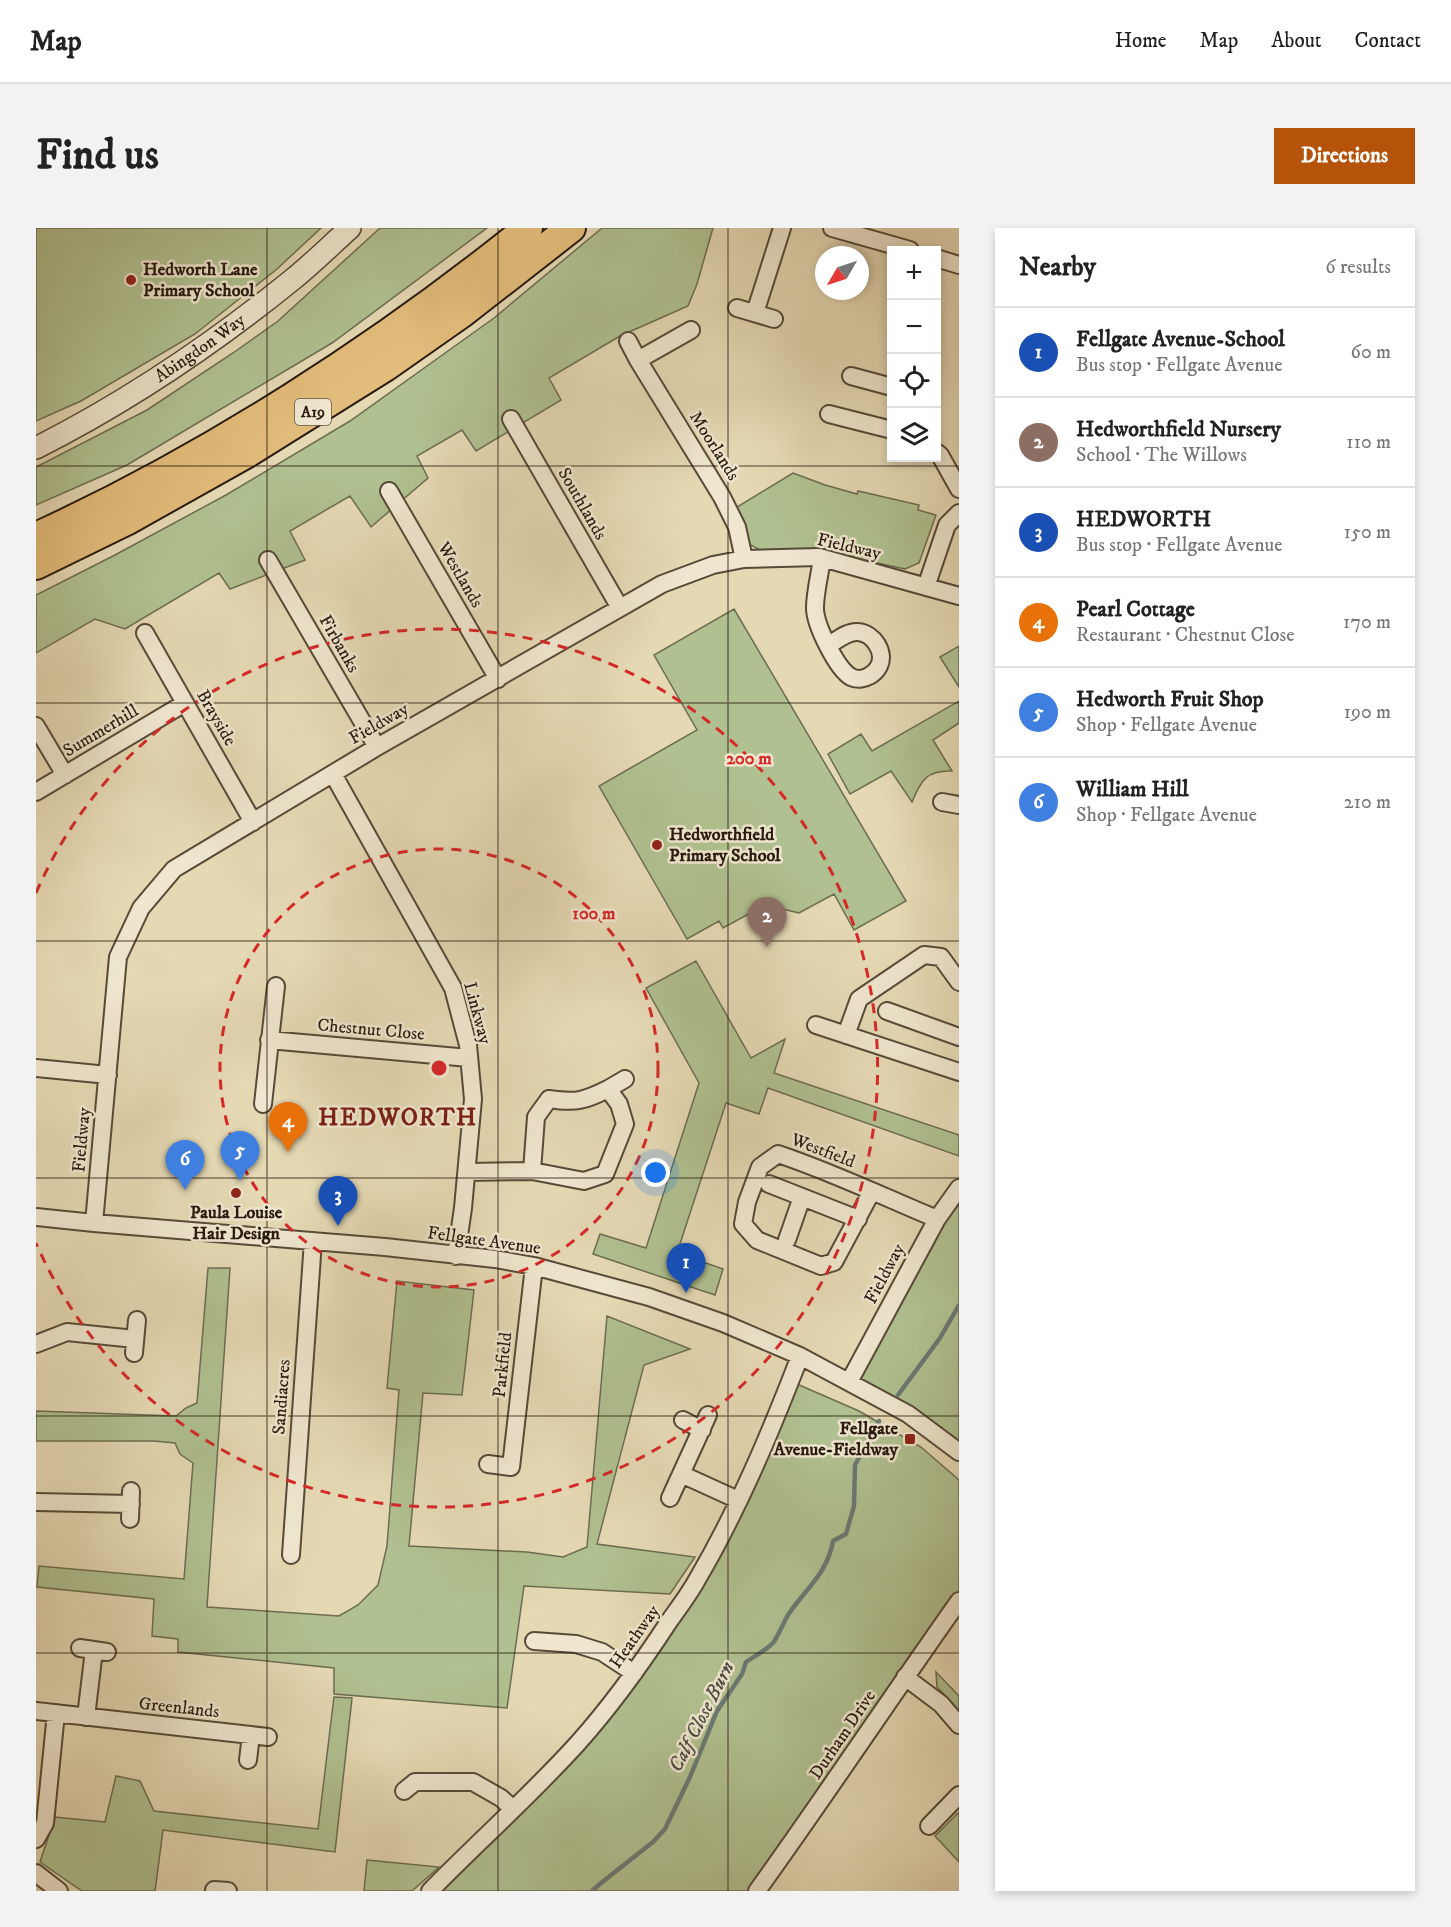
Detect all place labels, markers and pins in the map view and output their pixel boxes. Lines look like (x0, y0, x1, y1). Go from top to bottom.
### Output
place label: Hedworth Lane Primary School (143, 259, 258, 302)
marker: Hedworth Lane Primary School (124, 273, 138, 287)
place label: Hedworthfield Primary School (669, 824, 781, 867)
marker: Hedworthfield Primary School (650, 838, 664, 852)
pin: 2 (748, 898, 786, 947)
centre of rings (429, 1058, 449, 1078)
pin: 4 (268, 1102, 308, 1152)
pin: 5 (220, 1132, 260, 1181)
pin: 6 (166, 1140, 204, 1190)
pin: 3 (318, 1176, 358, 1226)
marker: Paula Louise Hair Design (229, 1186, 243, 1200)
place label: Paula Louise Hair Design (190, 1202, 283, 1245)
pin: 1 (666, 1244, 706, 1293)
place label: Fellgate Avenue-Fieldway (773, 1418, 899, 1461)
marker: Fellgate Avenue-Fieldway (903, 1432, 917, 1446)

